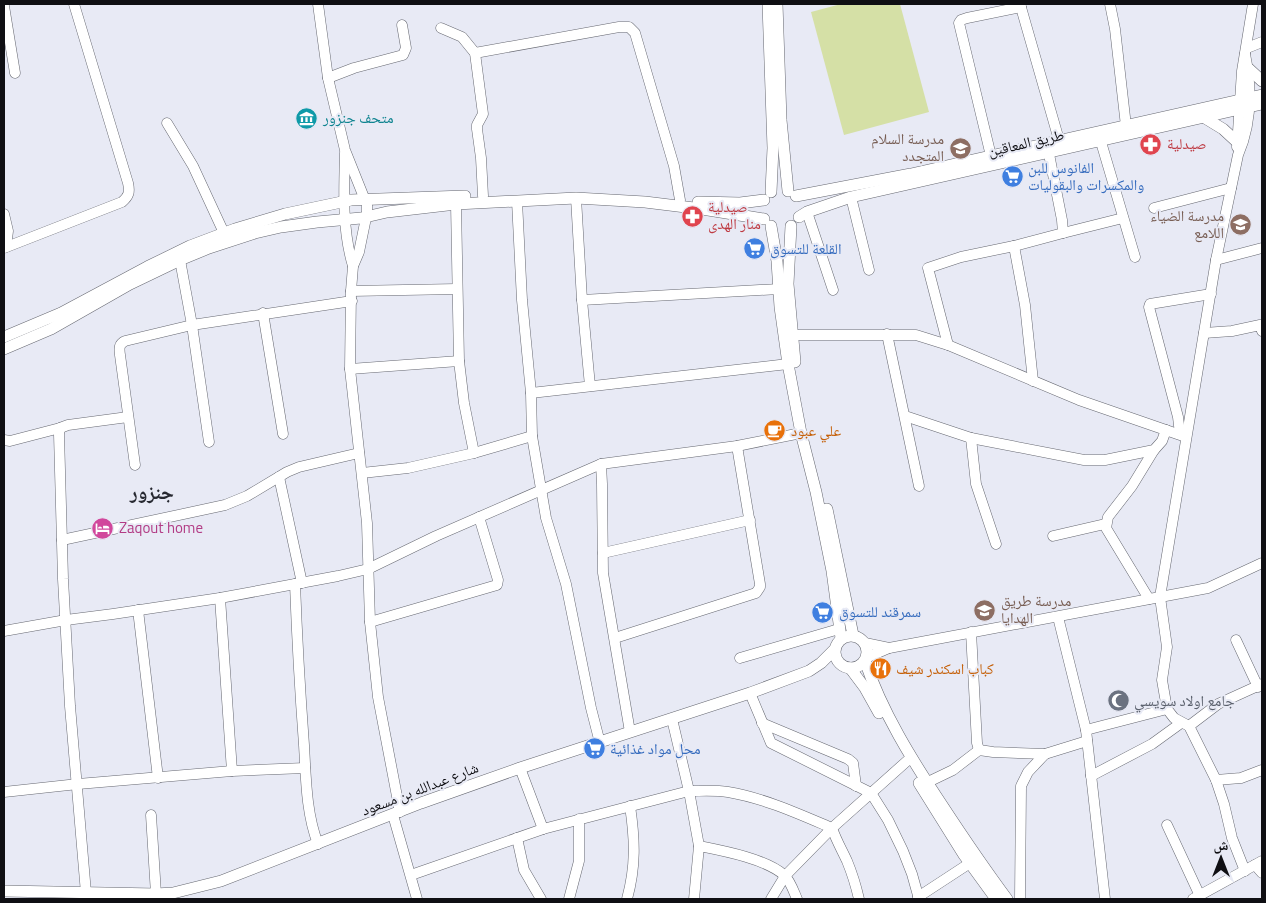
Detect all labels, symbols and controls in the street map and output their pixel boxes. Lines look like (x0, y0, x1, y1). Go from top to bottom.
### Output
museum icon: متحف جنزور (295, 106, 319, 130)
place label: متحف جنزور (322, 106, 394, 129)
street label: طريق المعاقين (986, 123, 1066, 162)
place label: مدرسة السلام المتجدد (871, 127, 944, 167)
pharmacy icon: صيدلية (1139, 132, 1163, 156)
place label: صيدلية (1167, 132, 1207, 155)
school or university icon: مدرسة السلام المتجدد (948, 136, 972, 160)
place label: الفانوس للبن والمكسرات والبقوليات (1028, 156, 1144, 196)
supermarket icon: الفانوس للبن والمكسرات والبقوليات (1000, 165, 1024, 189)
place label: صيدلية منار الهدى (708, 195, 761, 235)
pharmacy icon: صيدلية منار الهدى (680, 204, 704, 228)
place label: مدرسة الضياء اللامع (1150, 204, 1224, 244)
school or university icon: مدرسة الضياء اللامع (1228, 213, 1252, 237)
supermarket icon: القلعة للتسوق (742, 237, 766, 261)
place label: القلعة للتسوق (770, 237, 841, 260)
cafe icon: علي عبود (763, 419, 787, 443)
place label: علي عبود (791, 419, 841, 443)
district label: جنزور (129, 476, 174, 507)
hotel icon: Zaqout home (91, 516, 115, 540)
place label: Zaqout home (119, 516, 203, 539)
place label: مدرسة طريق الهدايا (1001, 589, 1072, 629)
school or university icon: مدرسة طريق الهدايا (973, 598, 997, 622)
supermarket icon: سمرقند للتسوق (811, 600, 835, 624)
place label: سمرقند للتسوق (839, 600, 921, 623)
restaurant icon: كباب اسكندر شيف (868, 657, 892, 681)
place label: كباب اسكندر شيف (896, 657, 994, 680)
mosque icon: جامع اولاد سويسي (1106, 689, 1130, 713)
place label: جامع اولاد سويسي (1134, 689, 1235, 713)
supermarket icon: محل مواد غذائية (582, 737, 606, 761)
place label: محل مواد غذائية (610, 737, 701, 760)
street label: شارع عبدالله بن مسعود (358, 756, 482, 821)
north arrow (1196, 833, 1246, 883)
text: ش (1214, 834, 1229, 855)

